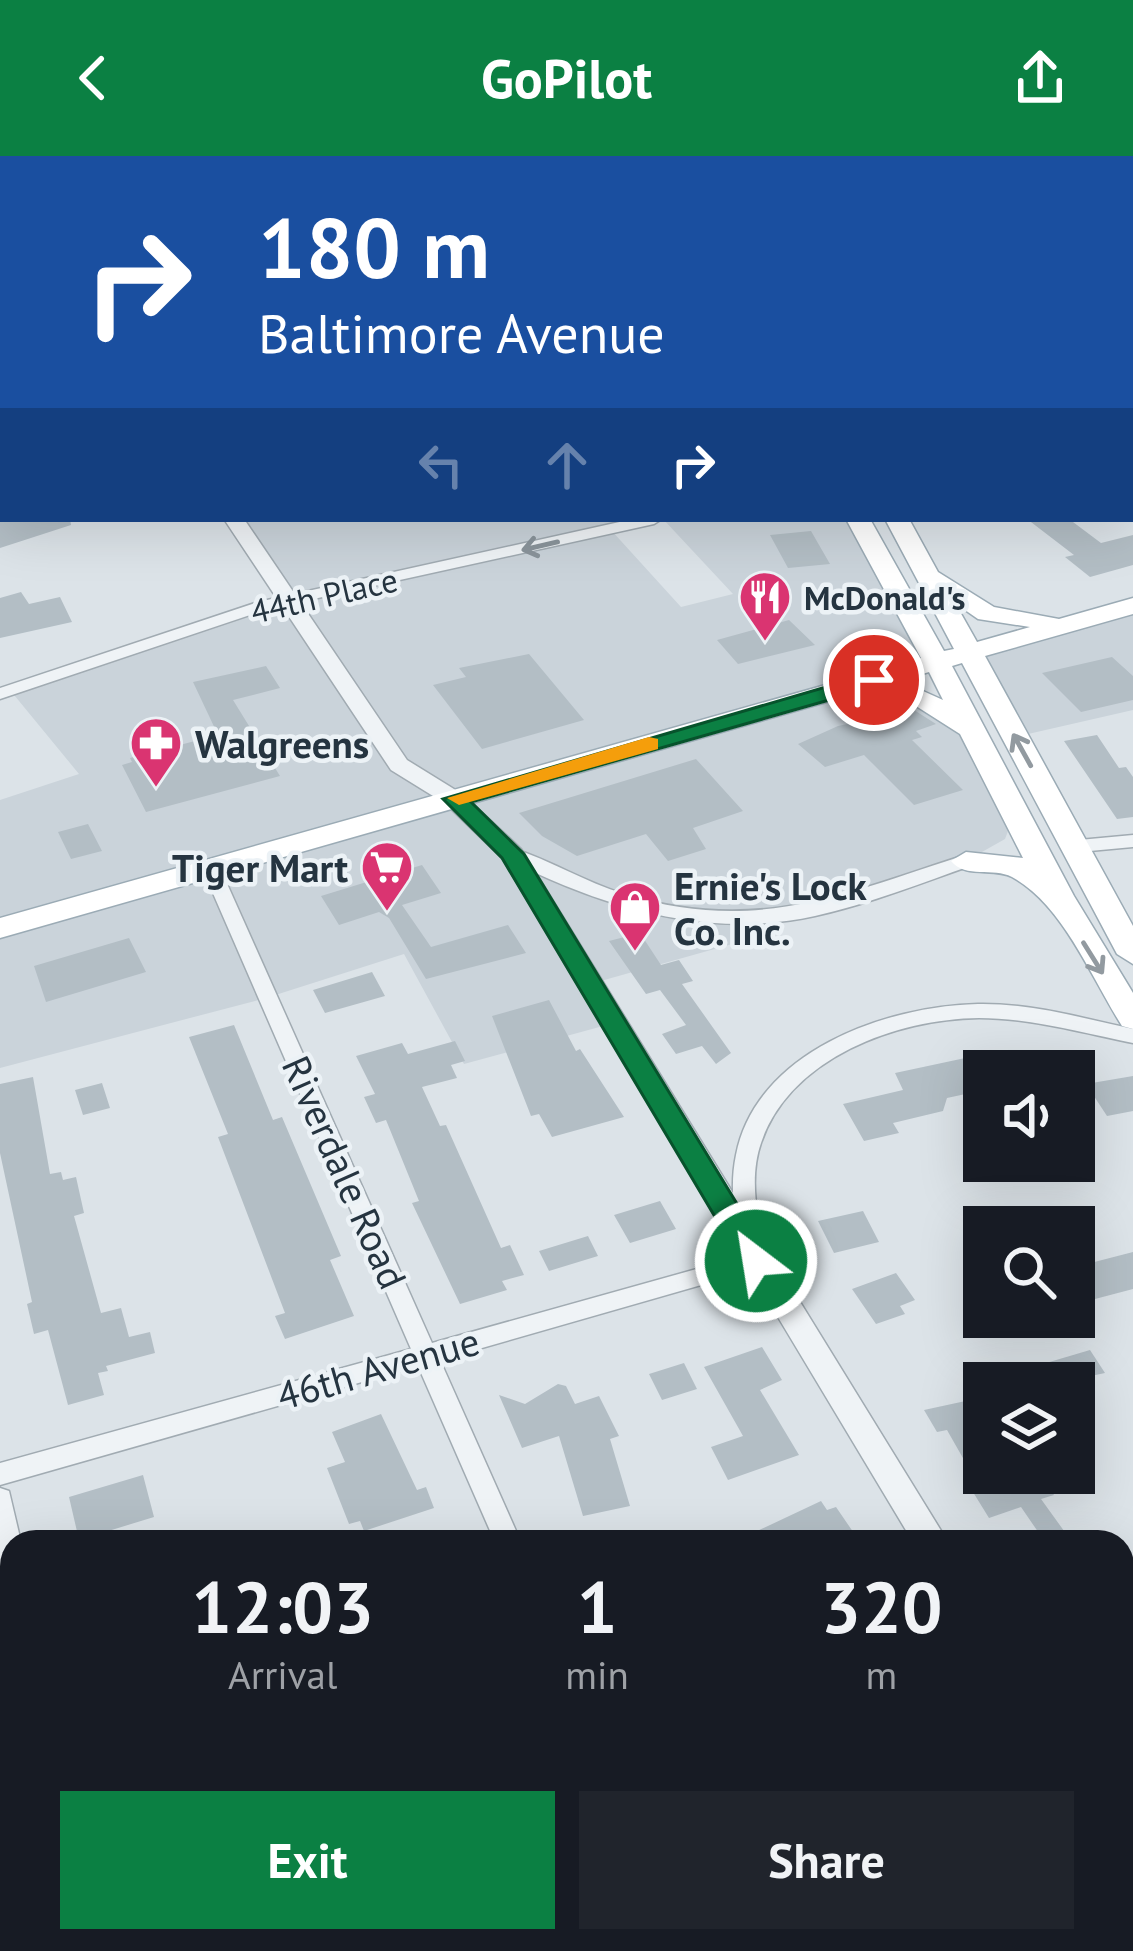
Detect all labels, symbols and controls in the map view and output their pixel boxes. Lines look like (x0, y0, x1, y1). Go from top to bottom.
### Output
text: GoPilot (481, 43, 652, 113)
icon: back (60, 45, 126, 111)
icon: share (1007, 45, 1073, 111)
text: 180 m (258, 192, 490, 301)
icon: right (60, 204, 216, 360)
text: Baltimore Avenue (258, 298, 665, 368)
icon: left (408, 432, 474, 498)
icon: ahead (534, 432, 600, 498)
icon: right (660, 432, 726, 498)
one-way arrow (521, 535, 559, 558)
street label: 44th Place (246, 557, 402, 633)
restaurant icon: McDonald's (737, 569, 793, 643)
place label: McDonald's (804, 576, 966, 619)
pin (823, 629, 925, 731)
icon: arrive (841, 647, 907, 713)
pharmacy icon: Walgreens (128, 715, 184, 789)
place label: Walgreens (195, 718, 369, 769)
one-way arrow (1010, 734, 1033, 769)
supermarket icon: Tiger Mart (359, 839, 415, 913)
place label: Tiger Mart (172, 842, 348, 893)
place label: Ernie's Lock Co. Inc. (674, 860, 868, 956)
shop icon: Ernie's Lock Co. Inc. (607, 879, 663, 953)
one-way arrow (1081, 940, 1105, 974)
street label: Riverdale Road (271, 1048, 419, 1296)
map controls (963, 1050, 1095, 1494)
button: sound (963, 1050, 1095, 1182)
position arrow (693, 1198, 819, 1324)
button: search (963, 1206, 1095, 1338)
street label: 46th Avenue (271, 1315, 485, 1421)
button: layers (963, 1362, 1095, 1494)
text: 12:03 (191, 1560, 374, 1653)
text: 1 (577, 1560, 618, 1653)
text: 320 (820, 1560, 943, 1653)
text: Arrival (228, 1649, 337, 1700)
text: min (565, 1649, 629, 1700)
text: m (866, 1649, 897, 1700)
button: Exit (60, 1791, 555, 1929)
button: Share (579, 1791, 1074, 1929)

